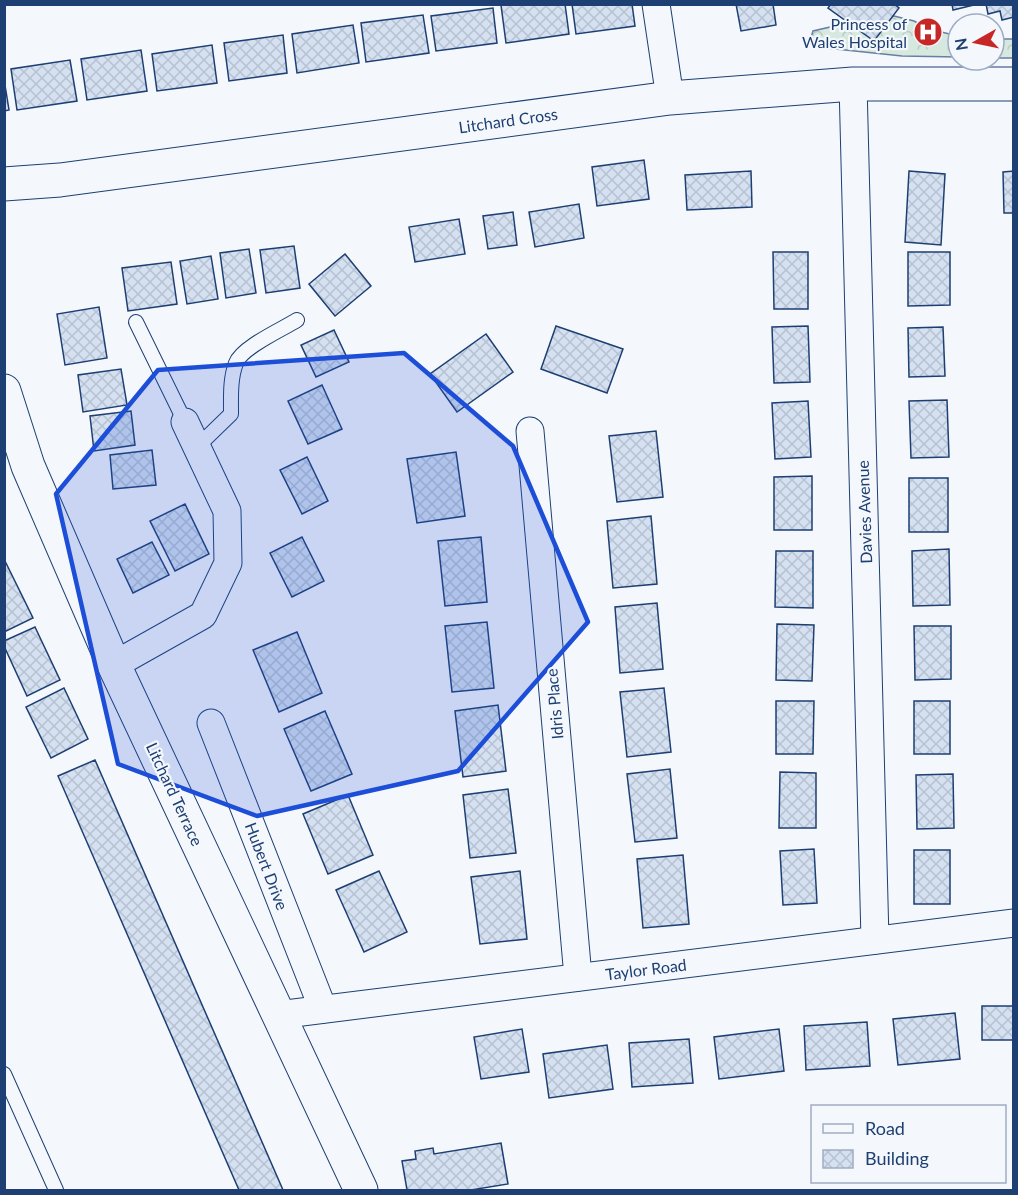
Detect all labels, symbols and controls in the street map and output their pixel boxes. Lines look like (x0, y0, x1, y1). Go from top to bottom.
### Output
north arrow (946, 12, 1006, 72)
place label: Princess of Wales Hospital (802, 14, 907, 51)
hospital icon: Princess of Wales Hospital (912, 16, 944, 48)
text: N (950, 37, 971, 52)
street label: Litchard Cross (457, 104, 559, 136)
street label: Davies Avenue (853, 460, 875, 564)
street label: Idris Place (541, 668, 567, 740)
street label: Litchard Terrace (143, 739, 207, 849)
street label: Hubert Drive (242, 820, 292, 912)
street label: Taylor Road (604, 955, 688, 983)
legend (811, 1105, 1006, 1183)
text: Road (865, 1117, 905, 1139)
text: Building (865, 1147, 929, 1169)

